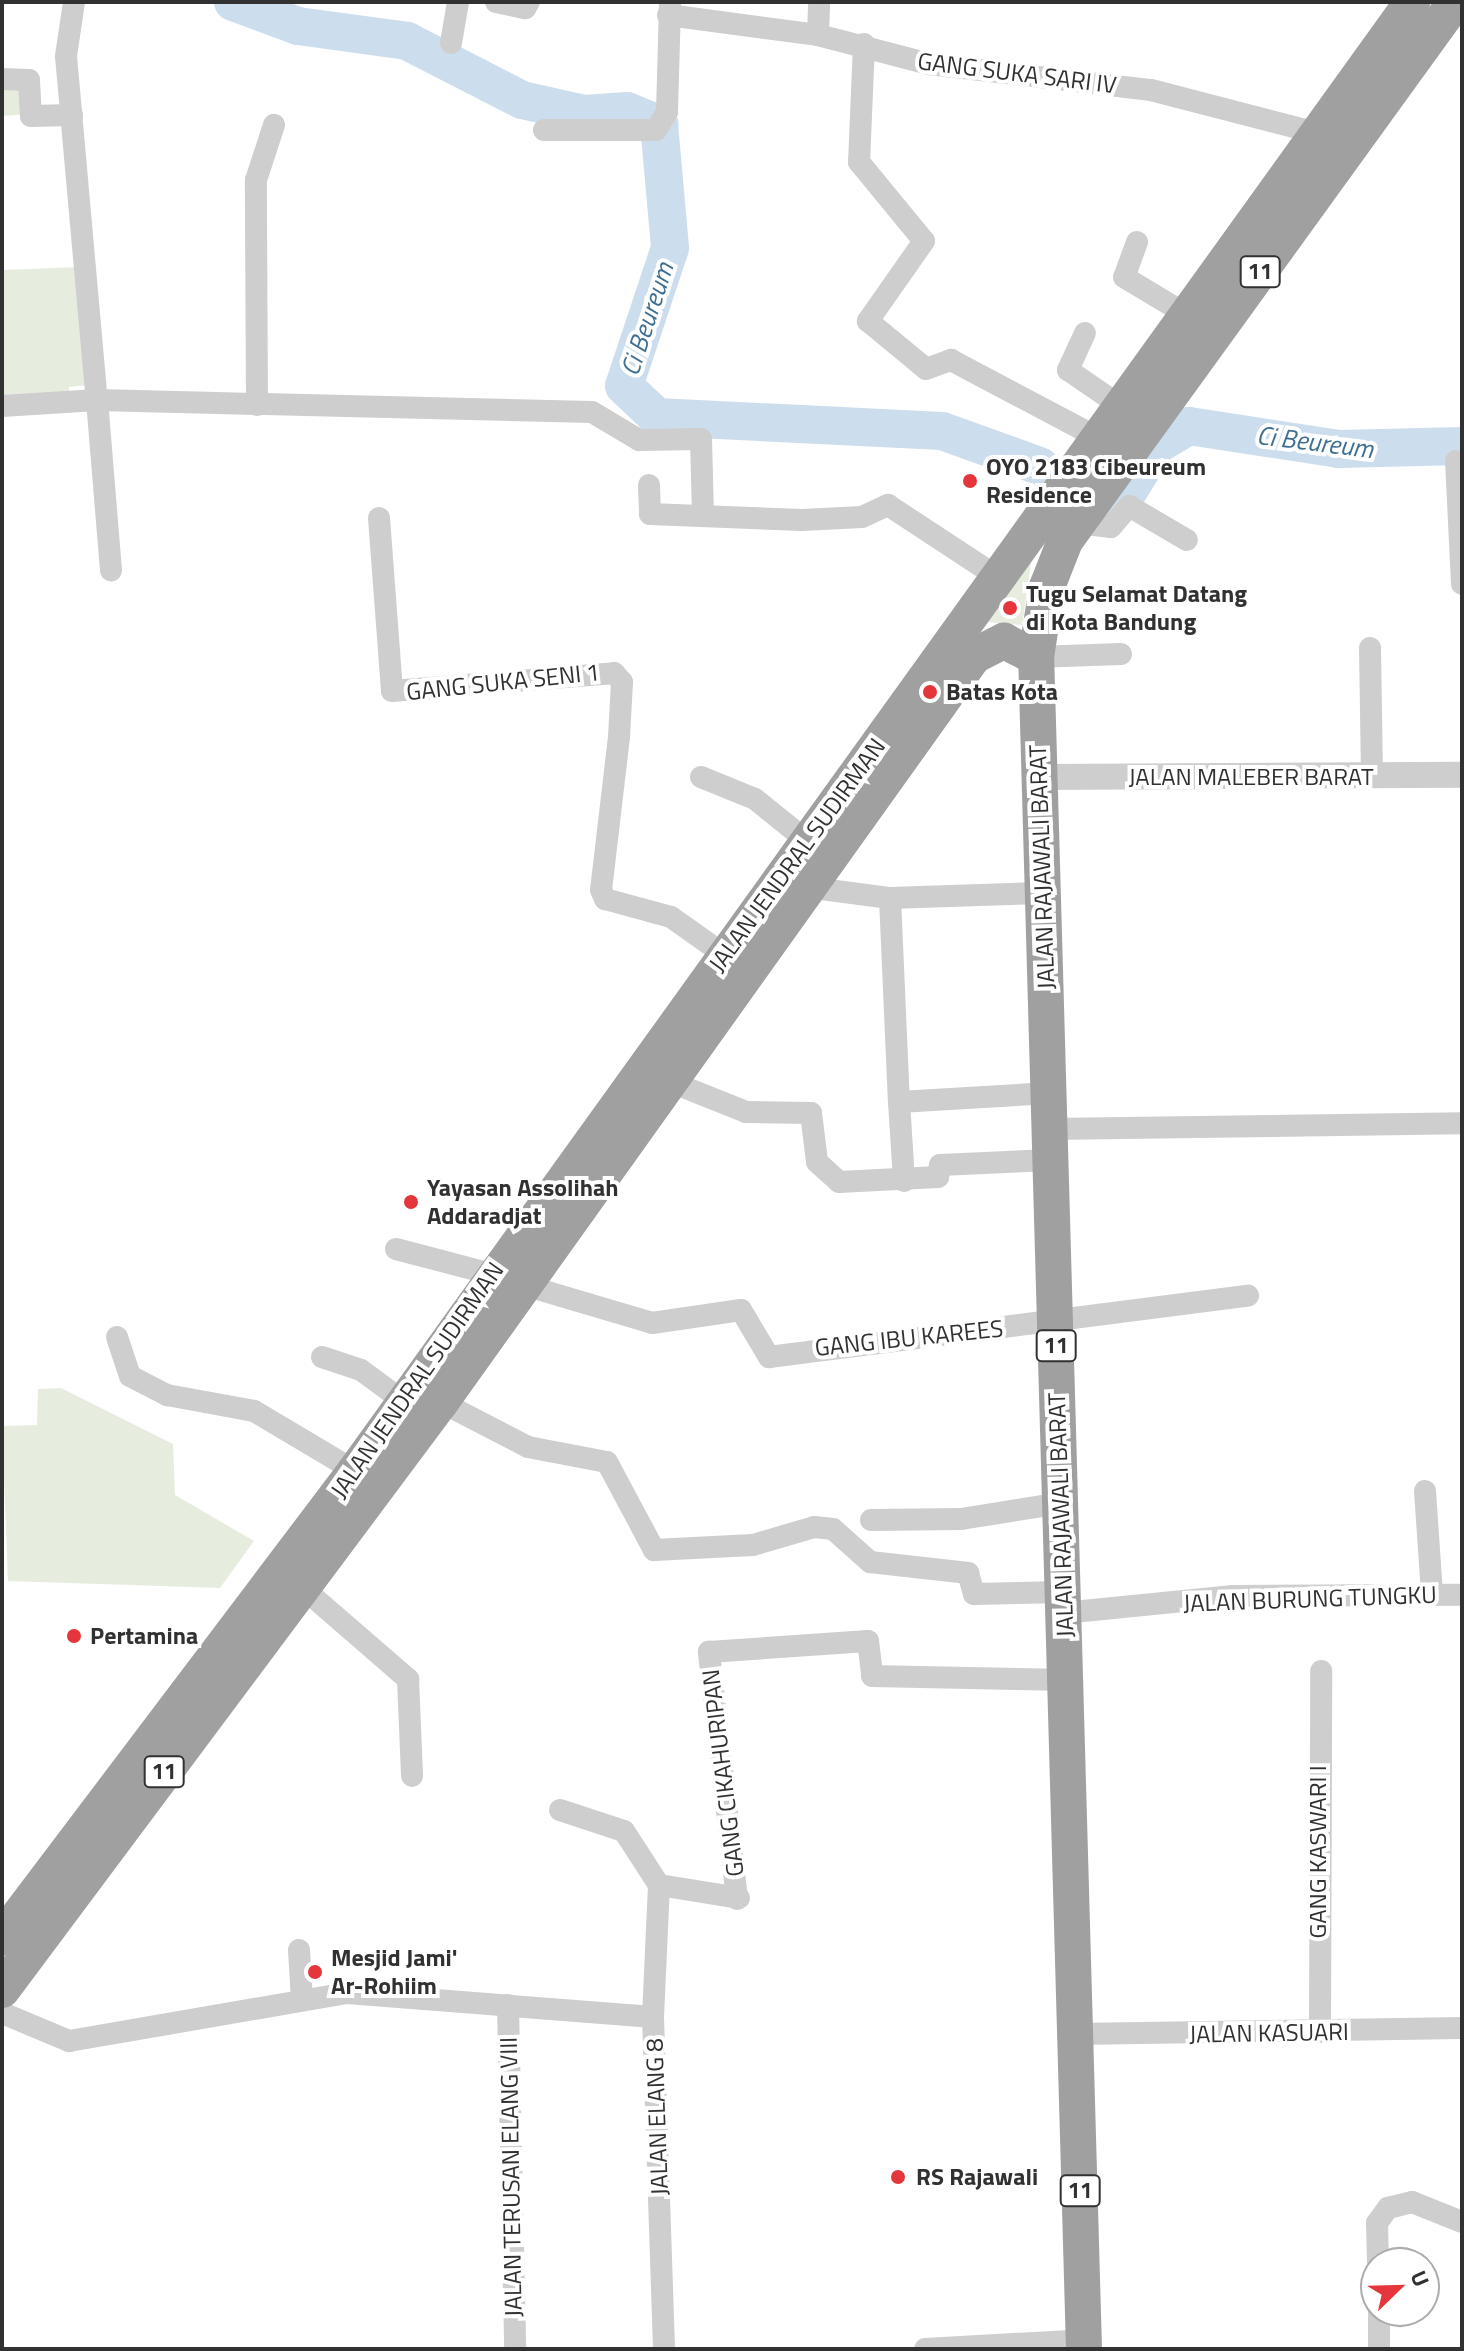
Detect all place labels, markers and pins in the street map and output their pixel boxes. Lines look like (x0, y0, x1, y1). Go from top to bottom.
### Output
place label: OYO 2183 Cibeureum Residence (986, 453, 1206, 509)
marker: OYO 2183 Cibeureum Residence (961, 472, 979, 490)
place label: Tugu Selamat Datang di Kota Bandung (1026, 580, 1247, 636)
marker: Tugu Selamat Datang di Kota Bandung (1001, 599, 1019, 617)
place label: Batas Kota (946, 678, 1058, 706)
marker: Batas Kota (921, 683, 939, 701)
place label: Yayasan Assolihah Addaradjat (427, 1174, 619, 1230)
marker: Yayasan Assolihah Addaradjat (402, 1193, 420, 1211)
place label: Pertamina (90, 1622, 198, 1650)
marker: Pertamina (65, 1627, 83, 1645)
place label: Mesjid Jami' Ar-Rohiim (331, 1944, 457, 2000)
marker: Mesjid Jami' Ar-Rohiim (306, 1963, 324, 1981)
place label: RS Rajawali (916, 2163, 1038, 2191)
marker: RS Rajawali (887, 2166, 909, 2188)

